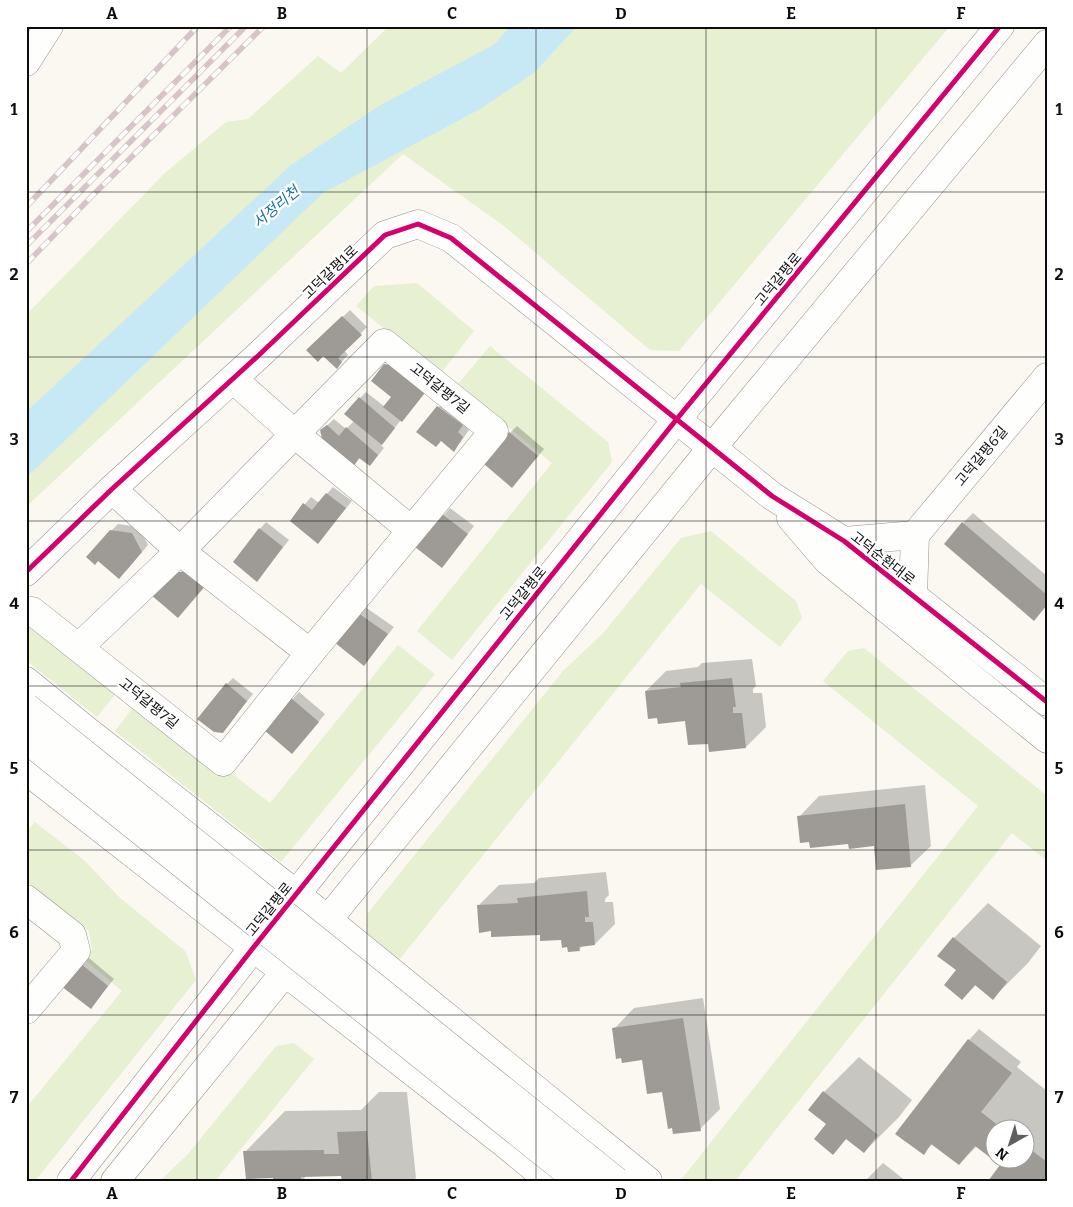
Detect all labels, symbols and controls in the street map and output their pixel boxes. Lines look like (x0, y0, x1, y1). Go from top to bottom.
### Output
text: A (106, 4, 118, 23)
text: B (277, 4, 287, 23)
text: C (447, 4, 457, 23)
text: D (615, 4, 627, 23)
text: E (786, 4, 796, 23)
text: F (957, 4, 966, 23)
text: 1 (11, 100, 18, 119)
text: 1 (1056, 100, 1063, 119)
water label: 서정리천 (249, 181, 305, 232)
street label: 고덕갈평1로 (299, 242, 362, 303)
street label: 고덕갈평로 (751, 249, 806, 309)
text: 2 (9, 265, 19, 284)
text: 2 (1054, 265, 1064, 284)
street label: 고덕갈평7길 (407, 359, 473, 417)
street label: 고덕갈평6길 (952, 423, 1011, 490)
text: 3 (9, 430, 19, 449)
text: 3 (1054, 430, 1064, 449)
street label: 고덕순환대로 (847, 528, 918, 589)
street label: 고덕갈평로 (497, 563, 550, 624)
text: 4 (9, 594, 19, 613)
text: 4 (1054, 594, 1064, 613)
street label: 고덕갈평7길 (116, 674, 182, 732)
text: 5 (10, 759, 19, 778)
text: 5 (1055, 759, 1064, 778)
street label: 고덕갈평로 (243, 879, 296, 940)
text: 6 (9, 923, 19, 942)
text: 6 (1054, 923, 1064, 942)
text: 7 (10, 1088, 19, 1107)
text: 7 (1055, 1088, 1064, 1107)
north arrow (986, 1120, 1036, 1170)
text: N (992, 1144, 1012, 1164)
text: A (106, 1184, 118, 1203)
text: B (277, 1184, 287, 1203)
text: C (447, 1184, 457, 1203)
text: D (615, 1184, 627, 1203)
text: E (786, 1184, 796, 1203)
text: F (957, 1184, 966, 1203)

